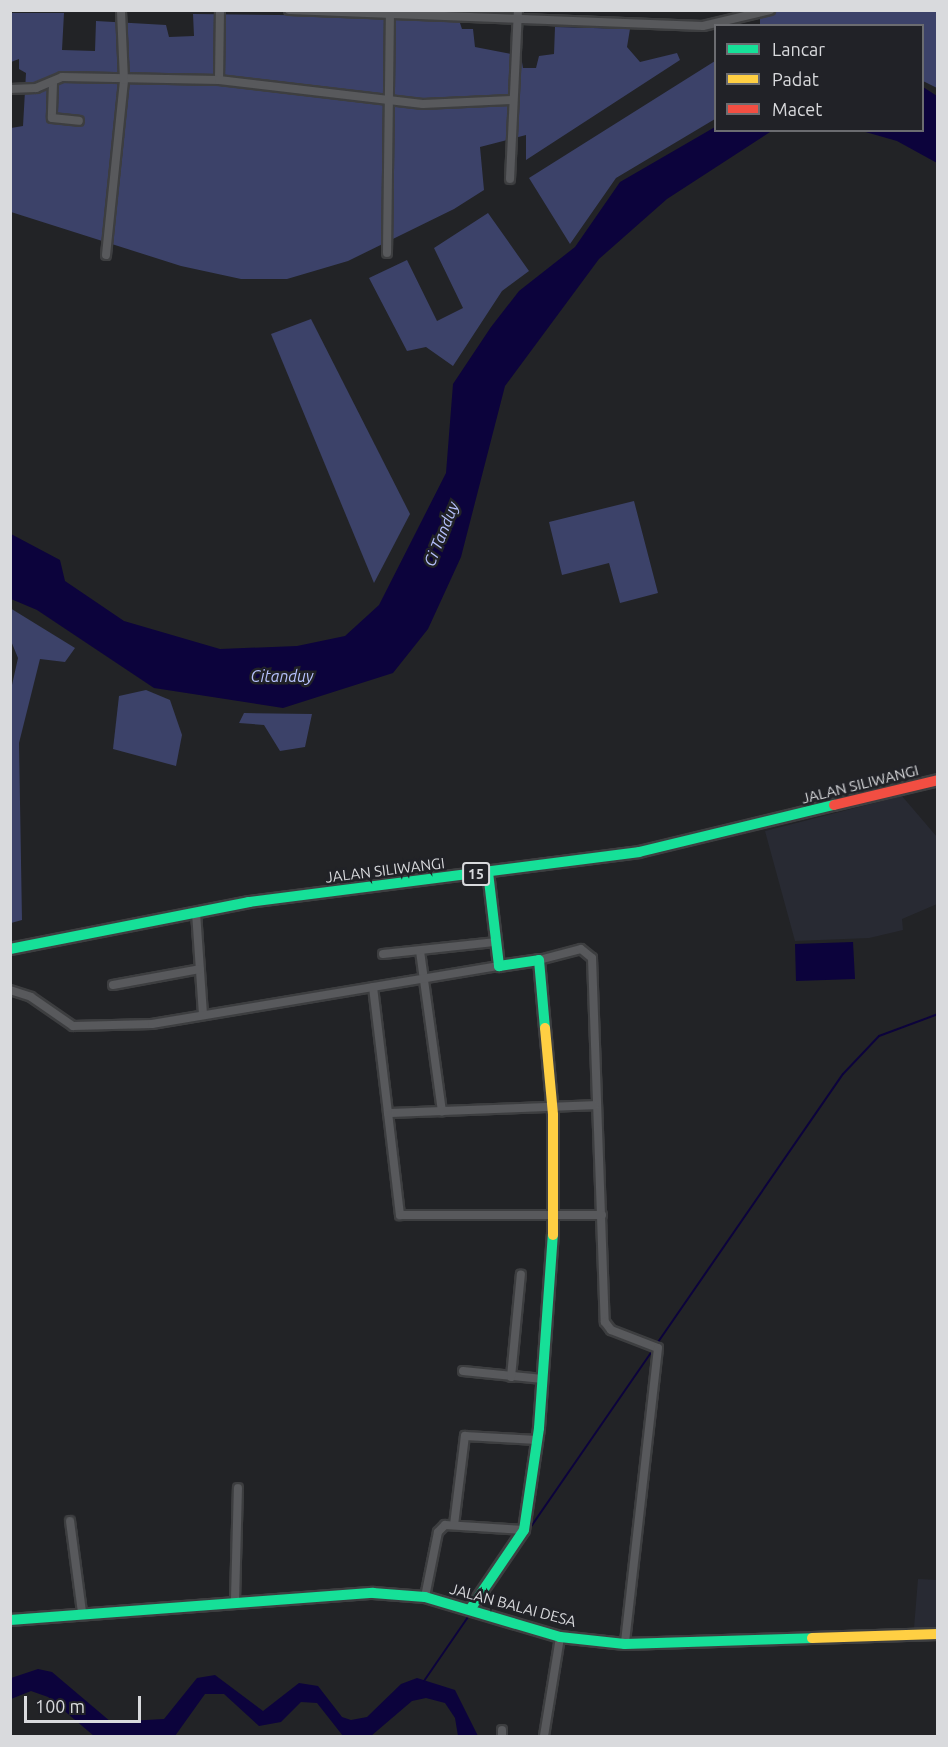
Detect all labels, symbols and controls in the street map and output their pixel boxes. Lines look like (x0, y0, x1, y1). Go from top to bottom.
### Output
legend (714, 24, 924, 132)
text: Lancar (772, 39, 825, 59)
text: Padat (772, 69, 819, 89)
text: Macet (772, 99, 822, 119)
water label: Ci Tanduy (419, 499, 463, 569)
water label: Citanduy (251, 666, 313, 686)
street label: JALAN SILIWANGI (800, 761, 920, 807)
street label: JALAN SILIWANGI (324, 854, 446, 886)
road number: 15 (461, 863, 491, 885)
street label: JALAN BALAI DESA (448, 1579, 578, 1631)
scale bar (27, 1684, 144, 1722)
text: 100 m (35, 1696, 85, 1716)

